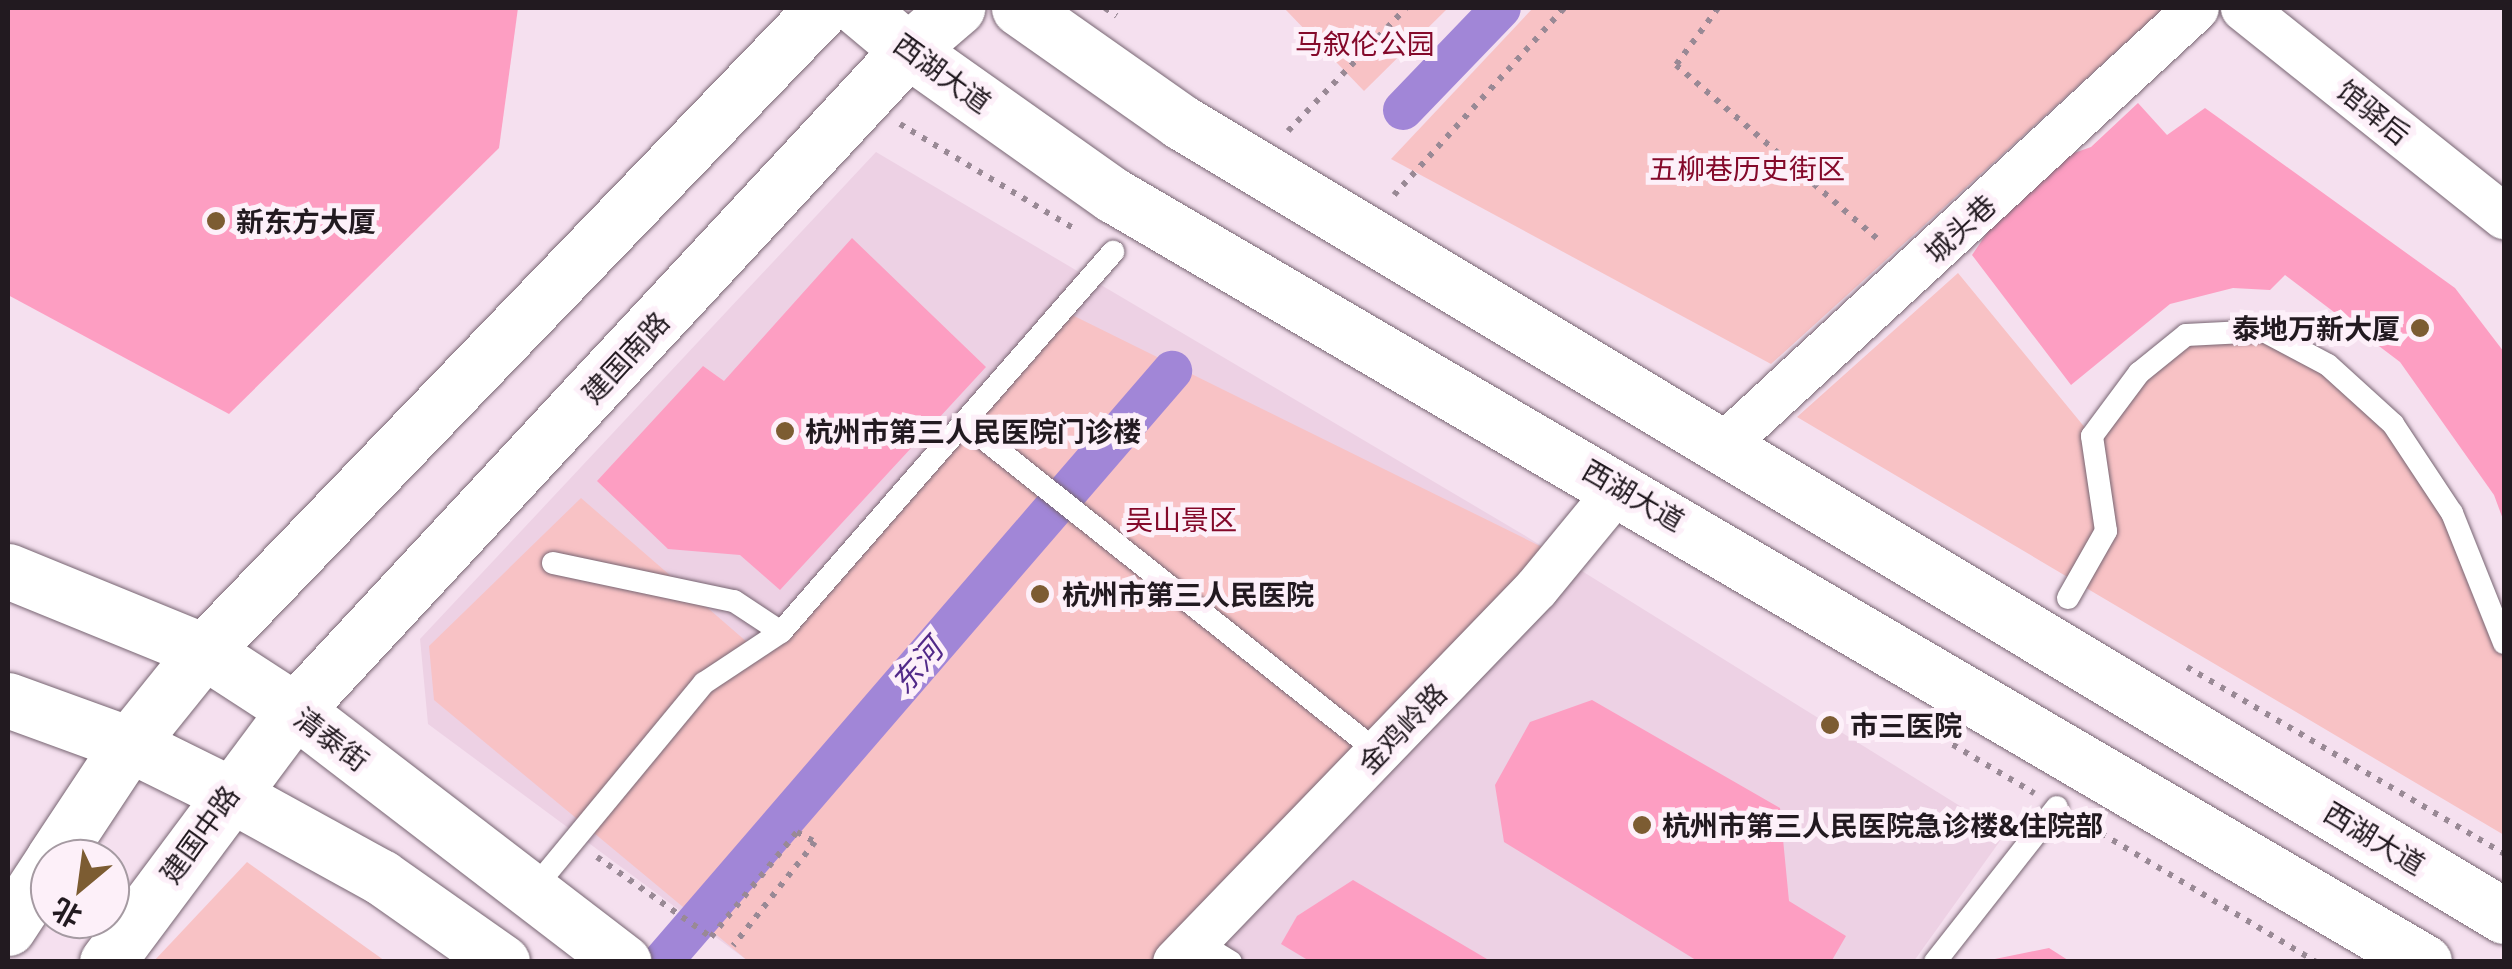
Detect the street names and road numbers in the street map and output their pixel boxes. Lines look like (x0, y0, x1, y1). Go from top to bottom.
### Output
street label: 西湖大道 (888, 26, 998, 120)
street label: 馆驿后 (2331, 73, 2417, 151)
street label: 城头巷 (1918, 187, 2002, 269)
street label: 建国南路 (575, 305, 675, 409)
street label: 西湖大道 (1577, 452, 1691, 538)
street label: 金鸡岭路 (1351, 676, 1453, 780)
street label: 清泰街 (288, 700, 376, 778)
street label: 建国中路 (152, 779, 246, 889)
street label: 西湖大道 (2318, 795, 2432, 881)

